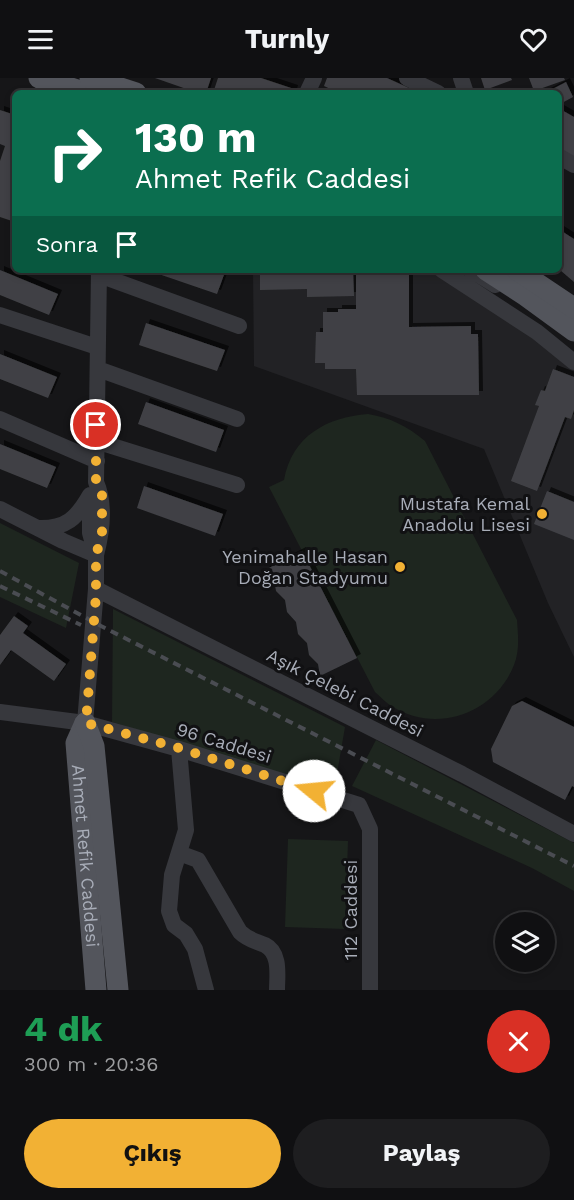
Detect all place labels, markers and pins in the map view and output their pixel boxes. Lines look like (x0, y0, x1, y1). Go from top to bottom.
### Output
pin (70, 399, 121, 450)
place label: Mustafa Kemal Anadolu Lisesi (400, 493, 530, 535)
marker: Mustafa Kemal Anadolu Lisesi (535, 507, 549, 521)
place label: Yenimahalle Hasan Doğan Stadyumu (222, 546, 388, 588)
marker: Yenimahalle Hasan Doğan Stadyumu (393, 560, 407, 574)

